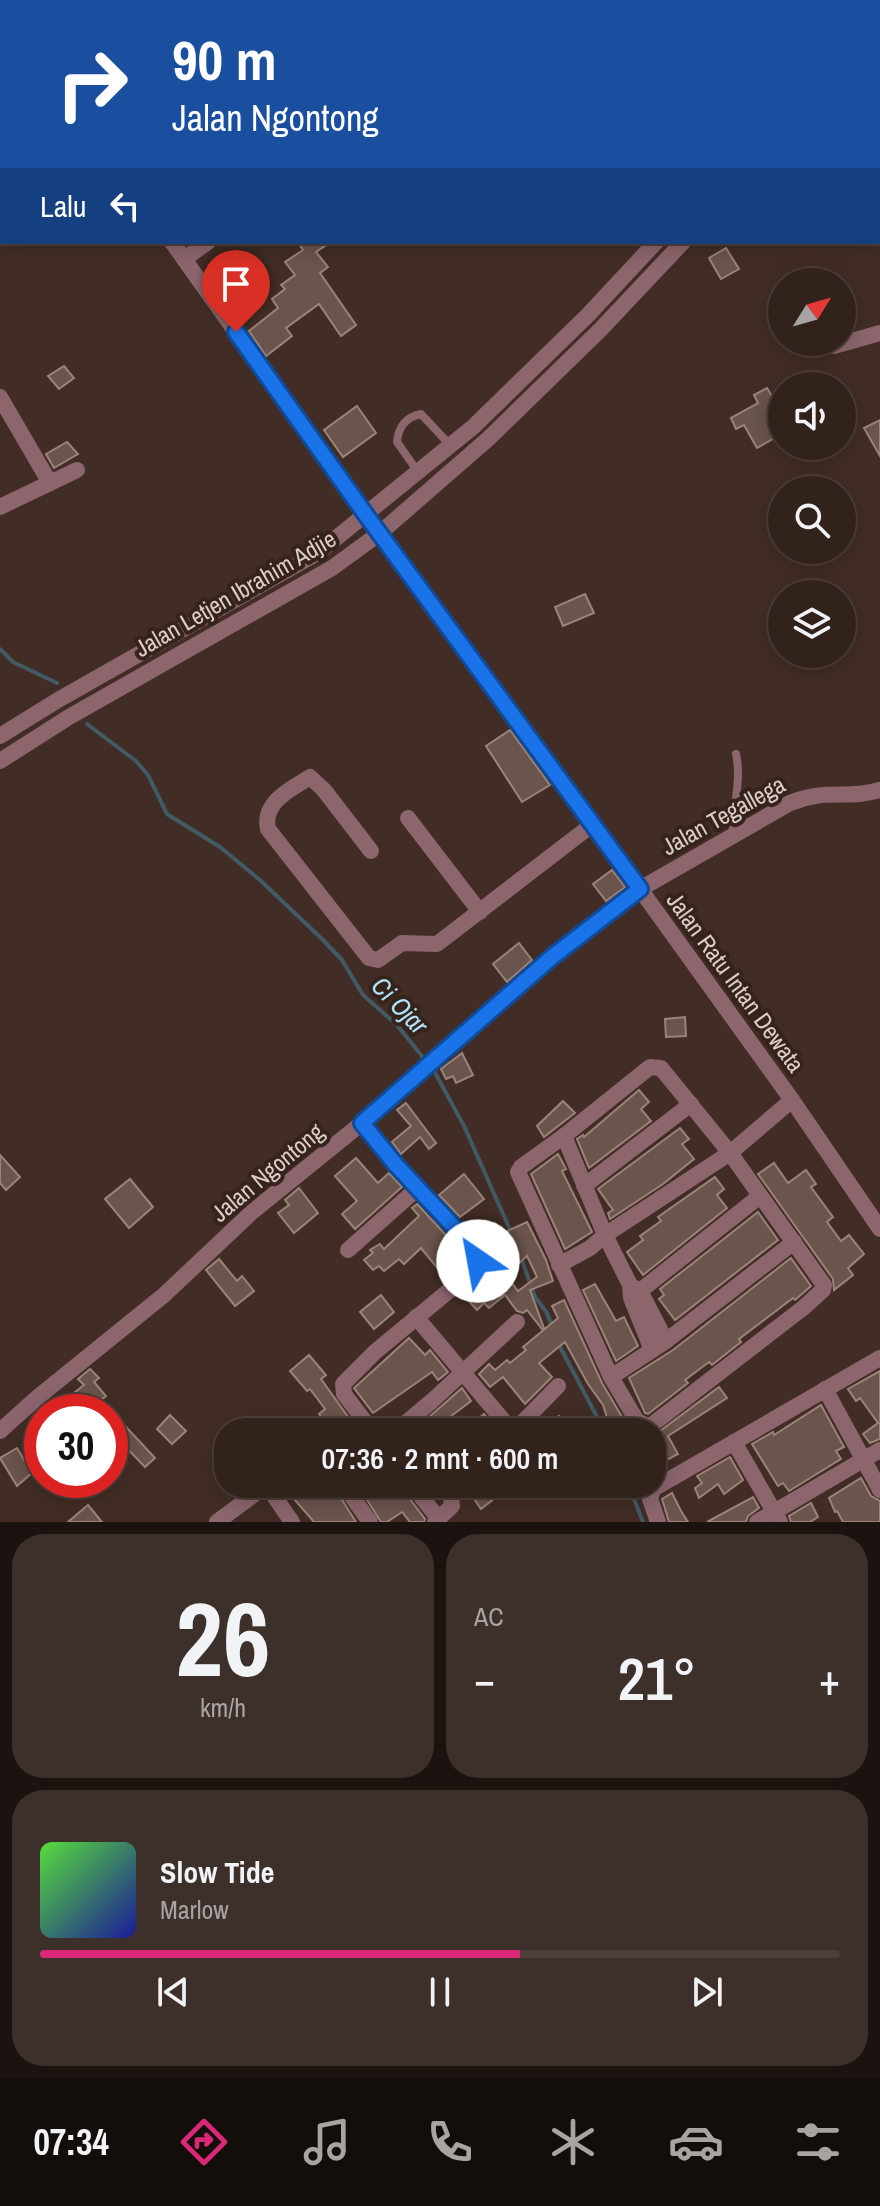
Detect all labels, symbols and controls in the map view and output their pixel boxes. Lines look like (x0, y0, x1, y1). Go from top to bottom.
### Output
text: 90 m (172, 22, 277, 97)
icon: right (40, 32, 144, 136)
text: Jalan Ngontong (172, 94, 379, 142)
icon: left (103, 184, 147, 228)
text: Lalu (40, 186, 87, 226)
pin (202, 250, 270, 332)
icon: arrive (214, 262, 258, 306)
north arrow (768, 268, 856, 356)
map controls (768, 268, 856, 668)
button: sound (768, 372, 856, 460)
button: search (768, 476, 856, 564)
street label: Jalan Letjen Ibrahim Adjie (128, 522, 342, 664)
button: layers (768, 580, 856, 668)
street label: Jalan Tegallega (656, 768, 790, 862)
street label: Jalan Ratu Intan Dewata (660, 885, 812, 1079)
water label: Ci Ojar (364, 969, 437, 1042)
street label: Jalan Ngontong (204, 1115, 330, 1229)
position arrow (436, 1219, 520, 1303)
speed limit sign: 30 (24, 1394, 128, 1498)
text: 07:36 · 2 mnt · 600 m (322, 1438, 559, 1478)
text: 26 (176, 1568, 270, 1708)
text: AC (474, 1599, 504, 1634)
text: 21° (618, 1638, 696, 1719)
text: − (474, 1649, 495, 1709)
text: + (819, 1649, 840, 1709)
text: km/h (200, 1690, 246, 1725)
text: Slow Tide (160, 1852, 274, 1892)
text: Marlow (160, 1892, 229, 1927)
icon: previous (151, 1970, 195, 2014)
icon: pause (418, 1970, 462, 2014)
icon: next (685, 1970, 729, 2014)
icon: directions (176, 2114, 232, 2170)
icon: music (299, 2114, 355, 2170)
icon: phone (422, 2114, 478, 2170)
icon: climate (545, 2114, 601, 2170)
icon: car (668, 2114, 724, 2170)
icon: filters (790, 2114, 846, 2170)
text: 07:34 (33, 2118, 109, 2166)

